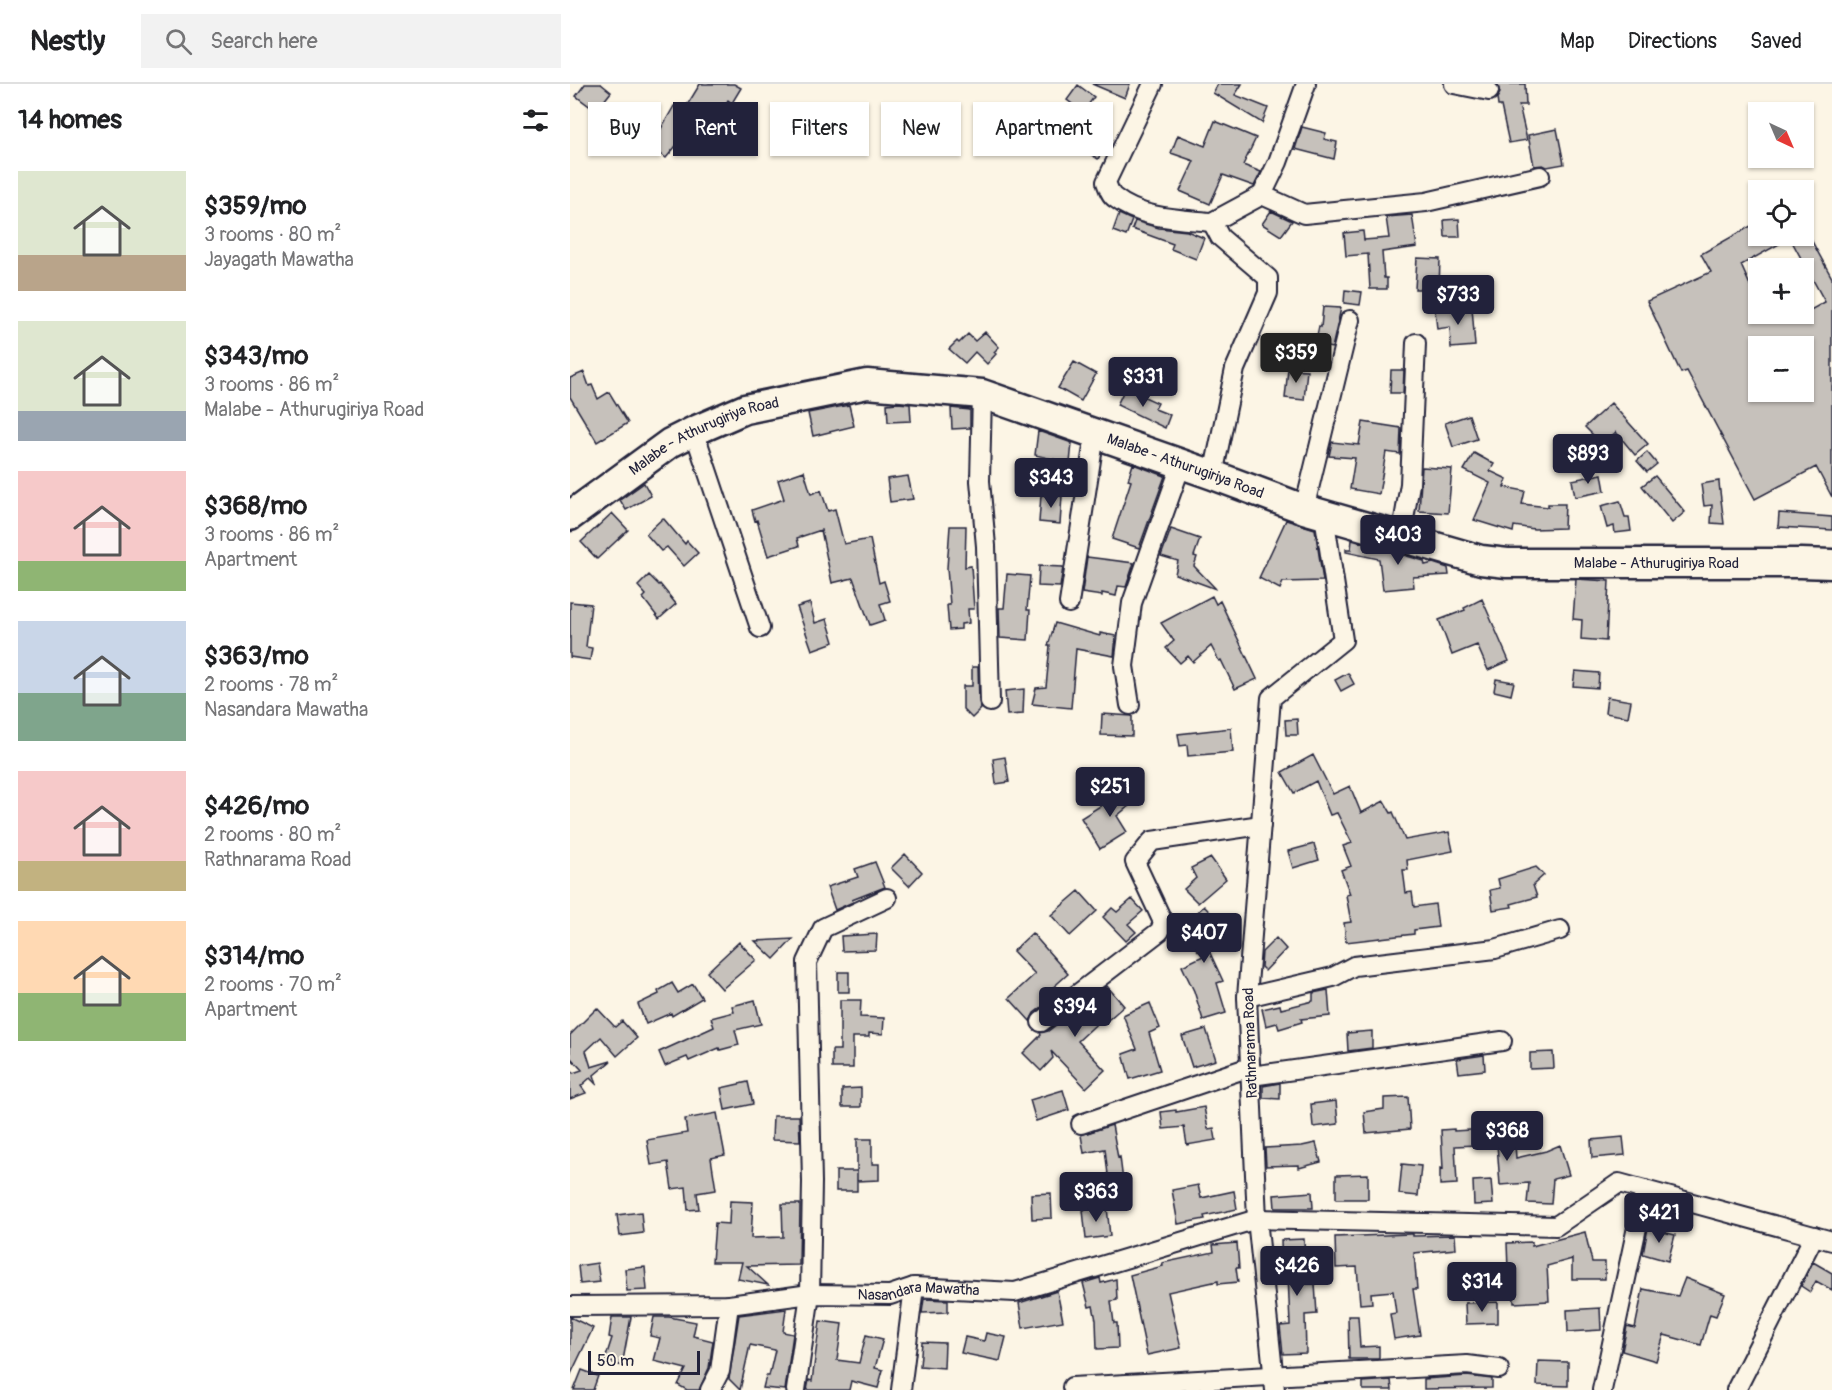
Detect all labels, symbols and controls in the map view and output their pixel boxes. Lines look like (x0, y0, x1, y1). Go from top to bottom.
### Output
search box (141, 14, 561, 68)
text: Nestly (30, 24, 105, 59)
icon: search (162, 25, 195, 58)
text: Search here (210, 27, 318, 55)
text: Map (1560, 28, 1595, 55)
text: Directions (1628, 28, 1717, 55)
text: Saved (1750, 28, 1802, 55)
chip: Buy (588, 102, 661, 156)
chip: Rent (673, 102, 758, 156)
chip: Filters (770, 102, 869, 156)
chip: New (881, 102, 961, 156)
chip: Apartment (973, 102, 1113, 156)
north arrow (1748, 102, 1814, 168)
map controls (1748, 102, 1814, 402)
text: 14 homes (18, 104, 122, 136)
icon: filters (519, 104, 552, 137)
button: locate (1748, 180, 1814, 246)
text: $359/mo (204, 190, 306, 222)
icon: home (66, 195, 138, 267)
text: 3 rooms · 80 m² (204, 222, 341, 247)
text: Jayagath Mawatha (204, 247, 354, 272)
button: + (1748, 258, 1814, 324)
pin: $733 (1422, 275, 1494, 326)
text: $733 (1436, 282, 1480, 307)
pin: $359 (1260, 333, 1332, 384)
button: − (1748, 336, 1814, 402)
text: $343/mo (204, 340, 309, 372)
text: $359 (1274, 340, 1318, 365)
icon: home (66, 345, 138, 417)
pin: $331 (1107, 357, 1179, 408)
text: $331 (1123, 364, 1163, 389)
text: 3 rooms · 86 m² (204, 372, 339, 397)
street label: Malabe - Athurugiriya Road (626, 393, 781, 480)
text: Malabe - Athurugiriya Road (204, 397, 424, 422)
street label: Malabe - Athurugiriya Road (1104, 430, 1266, 503)
pin: $893 (1552, 434, 1624, 485)
text: $893 (1567, 441, 1609, 466)
pin: $343 (1015, 458, 1087, 509)
text: $343 (1029, 465, 1073, 490)
text: $368/mo (204, 490, 307, 522)
icon: home (66, 495, 138, 567)
pin: $403 (1362, 515, 1434, 566)
text: 3 rooms · 86 m² (204, 522, 339, 547)
text: $403 (1374, 522, 1422, 547)
text: Apartment (204, 547, 297, 572)
street label: Malabe - Athurugiriya Road (1574, 554, 1739, 573)
text: $363/mo (204, 640, 309, 672)
icon: home (66, 645, 138, 717)
text: 2 rooms · 78 m² (204, 672, 338, 697)
text: Nasandara Mawatha (204, 697, 368, 722)
pin: $251 (1074, 767, 1146, 818)
text: $251 (1090, 774, 1130, 799)
text: $426/mo (204, 790, 309, 822)
icon: home (66, 795, 138, 867)
text: 2 rooms · 80 m² (204, 822, 341, 847)
text: Rathnarama Road (204, 847, 352, 872)
pin: $407 (1168, 913, 1240, 964)
text: $407 (1181, 920, 1227, 945)
text: $314/mo (204, 940, 304, 972)
icon: home (66, 945, 138, 1017)
text: 2 rooms · 70 m² (204, 972, 342, 997)
pin: $394 (1039, 987, 1111, 1038)
street label: Rathnarama Road (1239, 987, 1262, 1099)
text: $394 (1053, 994, 1097, 1019)
text: Apartment (204, 997, 297, 1022)
pin: $368 (1471, 1111, 1543, 1162)
text: $368 (1485, 1118, 1529, 1143)
pin: $363 (1060, 1172, 1132, 1223)
text: $363 (1074, 1179, 1118, 1204)
pin: $421 (1623, 1193, 1695, 1244)
text: $421 (1638, 1200, 1680, 1225)
pin: $426 (1261, 1246, 1333, 1297)
text: $426 (1274, 1253, 1320, 1278)
pin: $314 (1446, 1262, 1518, 1313)
text: $314 (1461, 1269, 1503, 1294)
street label: Nasandara Mawatha (857, 1278, 980, 1305)
scale bar (588, 1348, 700, 1376)
text: 50 m (597, 1351, 634, 1371)

